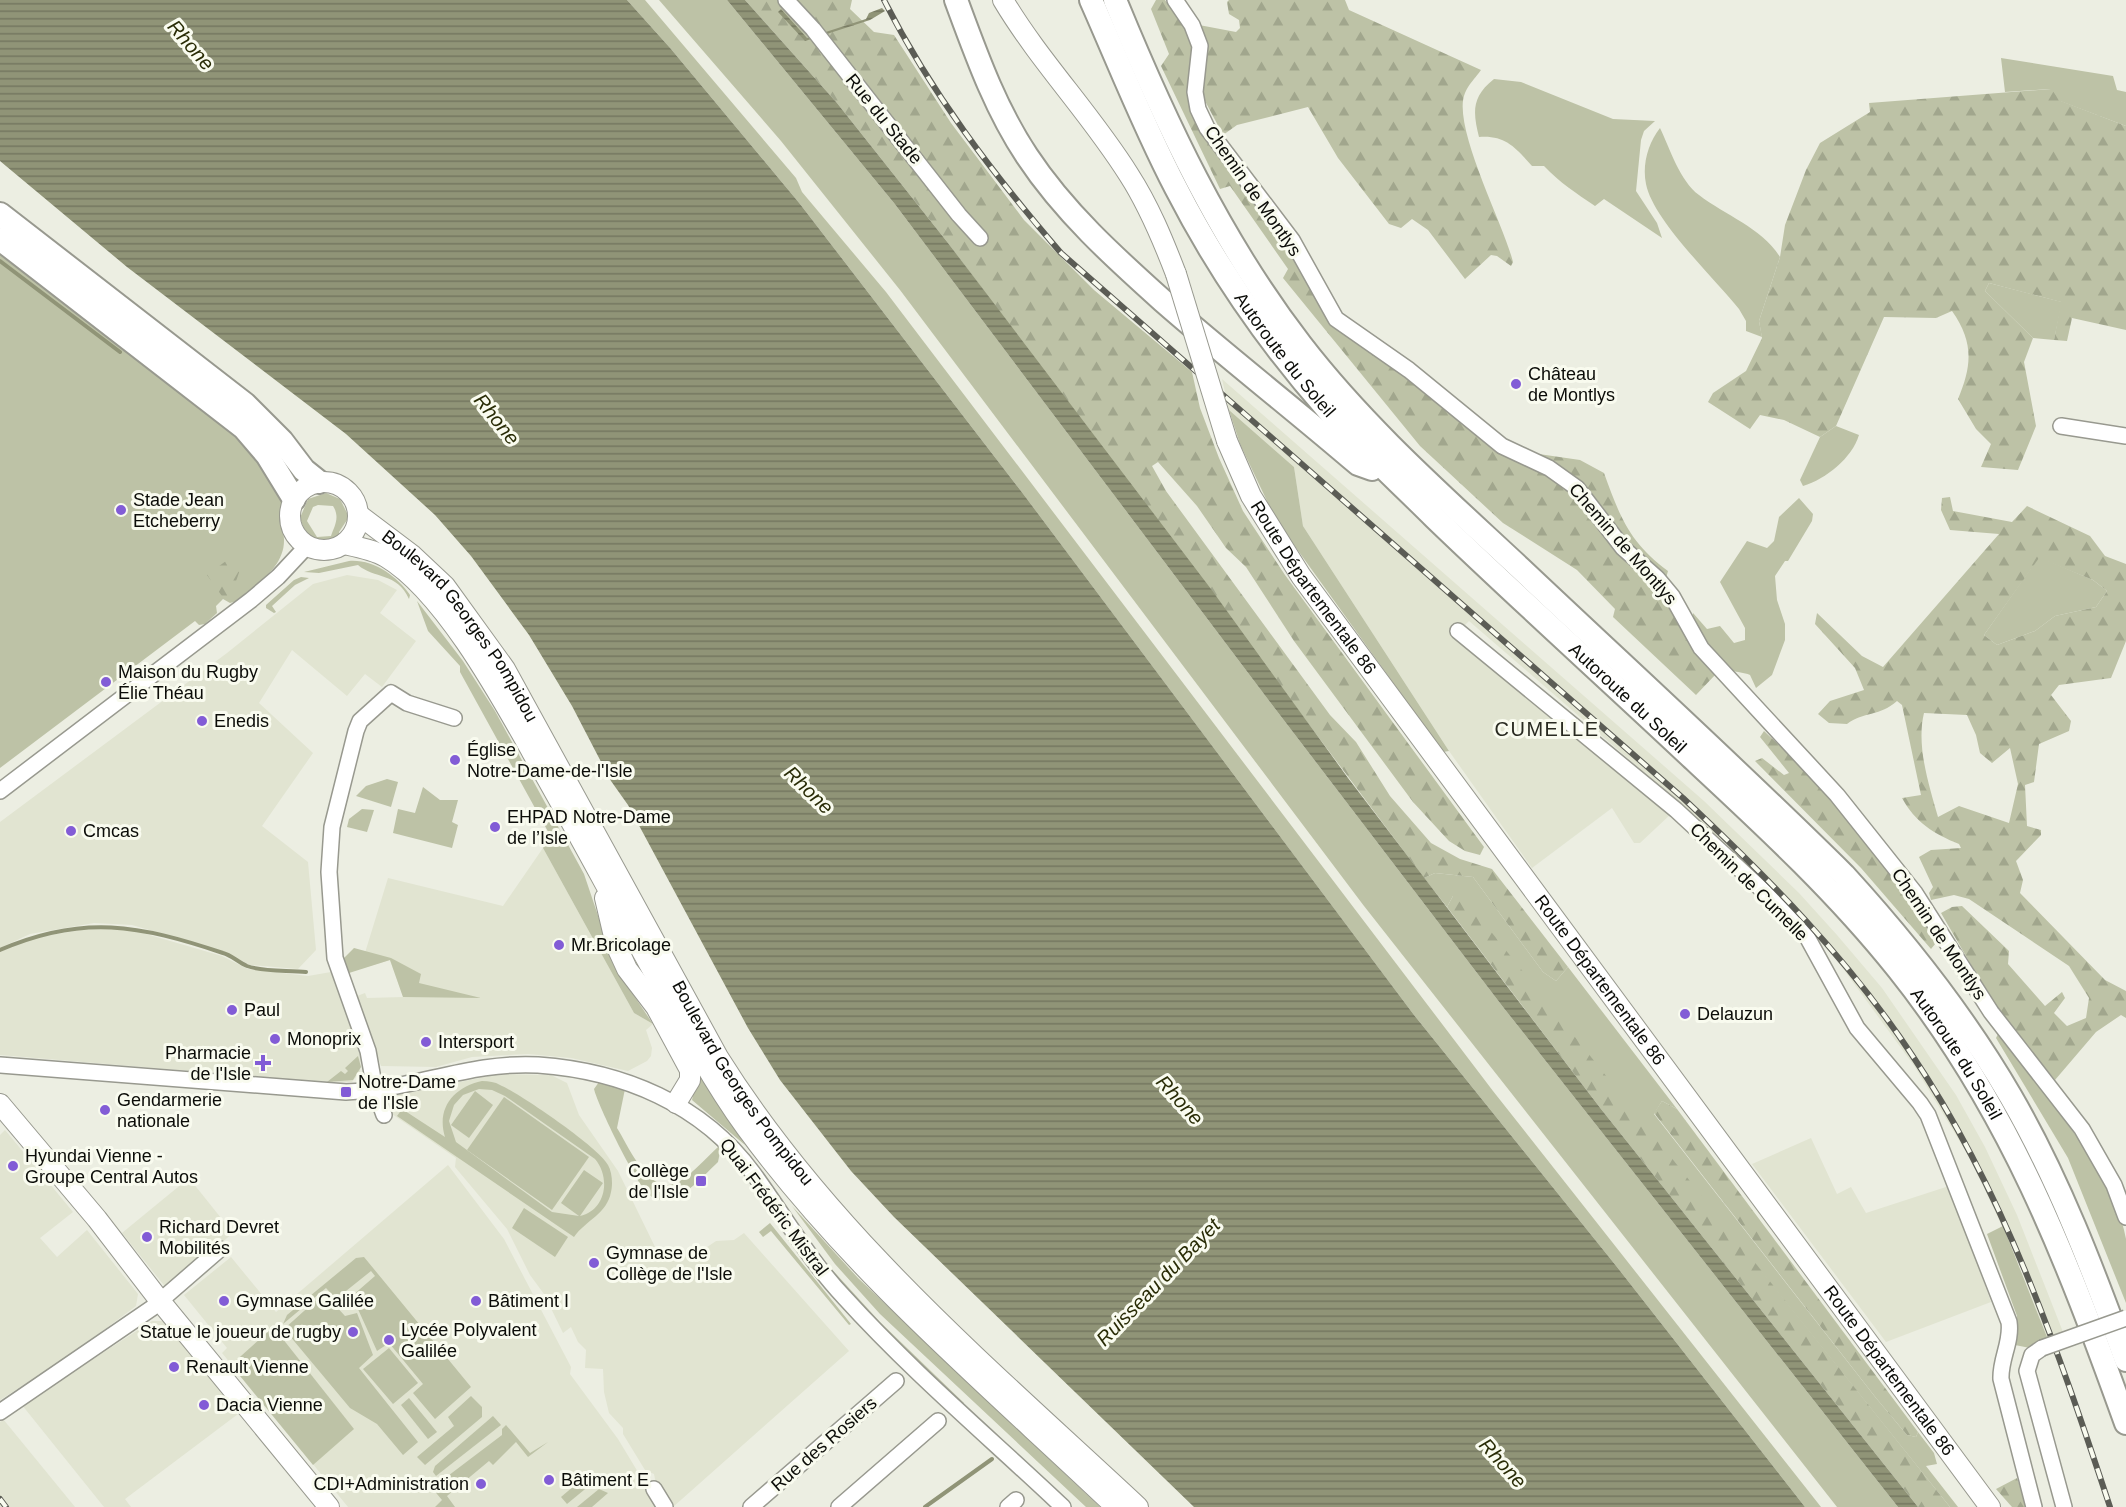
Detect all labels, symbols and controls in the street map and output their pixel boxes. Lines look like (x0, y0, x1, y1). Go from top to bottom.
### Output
water label: Rhone (163, 16, 219, 74)
street label: Rue du Stade (842, 70, 926, 168)
street label: Chemin de Montlys (1201, 122, 1305, 260)
street label: Autoroute du Soleil (1230, 289, 1339, 421)
place label: Château de Montlys (1528, 364, 1615, 405)
marker: Château de Montlys (1509, 377, 1523, 391)
water label: Rhone (470, 389, 524, 449)
street label: Chemin de Montlys (1565, 479, 1681, 609)
place label: Stade Jean Etcheberry (133, 490, 224, 531)
street label: Route Départementale 86 (1247, 497, 1380, 678)
marker: Stade Jean Etcheberry (114, 503, 128, 517)
street label: Boulevard Georges Pompidou (378, 526, 542, 725)
street label: Autoroute du Soleil (1565, 639, 1690, 757)
place label: Maison du Rugby Élie Théau (118, 662, 258, 703)
marker: Maison du Rugby Élie Théau (99, 675, 113, 689)
place label: Enedis (214, 711, 269, 731)
marker: Enedis (195, 714, 209, 728)
district label: CUMELLE (1495, 718, 1599, 740)
place label: Église Notre-Dame-de-l'Isle (467, 740, 632, 781)
marker: Église Notre-Dame-de-l'Isle (448, 753, 462, 767)
water label: Rhone (780, 762, 838, 818)
place label: EHPAD Notre-Dame de l’Isle (507, 807, 671, 848)
street label: Chemin de Cumelle (1686, 819, 1812, 945)
marker: EHPAD Notre-Dame de l’Isle (488, 820, 502, 834)
place label: Cmcas (83, 821, 139, 841)
marker: Cmcas (64, 824, 78, 838)
street label: Chemin de Montlys (1888, 865, 1990, 1003)
street label: Route Départementale 86 (1531, 891, 1669, 1069)
place label: Mr.Bricolage (571, 935, 671, 955)
marker: Mr.Bricolage (552, 938, 566, 952)
street label: Boulevard Georges Pompidou (668, 977, 818, 1189)
street label: Autoroute du Soleil (1907, 984, 2006, 1123)
place label: Paul (244, 1000, 280, 1020)
marker: Paul (225, 1003, 239, 1017)
place label: Delauzun (1697, 1004, 1773, 1024)
marker: Delauzun (1678, 1007, 1692, 1021)
place label: Monoprix (287, 1029, 361, 1049)
marker: Monoprix (268, 1032, 282, 1046)
place label: Intersport (438, 1032, 514, 1052)
marker: Intersport (419, 1035, 433, 1049)
place label: Pharmacie de l'Isle (165, 1043, 251, 1084)
marker: Pharmacie de l'Isle (256, 1056, 270, 1070)
water label: Rhone (1152, 1071, 1208, 1129)
place label: Notre-Dame de l'Isle (358, 1072, 456, 1113)
marker: Notre-Dame de l'Isle (339, 1085, 353, 1099)
place label: Gendarmerie nationale (117, 1090, 222, 1131)
marker: Gendarmerie nationale (98, 1103, 112, 1117)
street label: Quai Frédéric Mistral (716, 1134, 832, 1280)
place label: Hyundai Vienne - Groupe Central Autos (25, 1146, 198, 1187)
marker: Hyundai Vienne - Groupe Central Autos (6, 1159, 20, 1173)
place label: Collège de l'Isle (628, 1161, 689, 1202)
marker: Collège de l'Isle (694, 1174, 708, 1188)
water label: Ruisseau du Bayet (1092, 1213, 1225, 1350)
place label: Richard Devret Mobilités (159, 1217, 279, 1258)
marker: Richard Devret Mobilités (140, 1230, 154, 1244)
place label: Gymnase de Collège de l'Isle (606, 1243, 733, 1284)
marker: Gymnase de Collège de l'Isle (587, 1256, 601, 1270)
street label: Route Départementale 86 (1820, 1282, 1959, 1460)
place label: Gymnase Galilée (236, 1291, 374, 1311)
place label: Bâtiment I (488, 1291, 569, 1311)
marker: Gymnase Galilée (217, 1294, 231, 1308)
marker: Bâtiment I (469, 1294, 483, 1308)
place label: Lycée Polyvalent Galilée (401, 1320, 536, 1361)
place label: Statue le joueur de rugby (140, 1322, 341, 1342)
marker: Statue le joueur de rugby (346, 1325, 360, 1339)
marker: Lycée Polyvalent Galilée (382, 1333, 396, 1347)
place label: Renault Vienne (186, 1357, 309, 1377)
marker: Renault Vienne (167, 1360, 181, 1374)
street label: Rue des Rosiers (767, 1393, 881, 1495)
place label: Dacia Vienne (216, 1395, 323, 1415)
marker: Dacia Vienne (197, 1398, 211, 1412)
water label: Rhone (1475, 1434, 1531, 1492)
place label: Bâtiment E (561, 1470, 649, 1490)
marker: Bâtiment E (542, 1473, 556, 1487)
place label: CDI+Administration (313, 1474, 469, 1494)
marker: CDI+Administration (474, 1477, 488, 1491)

